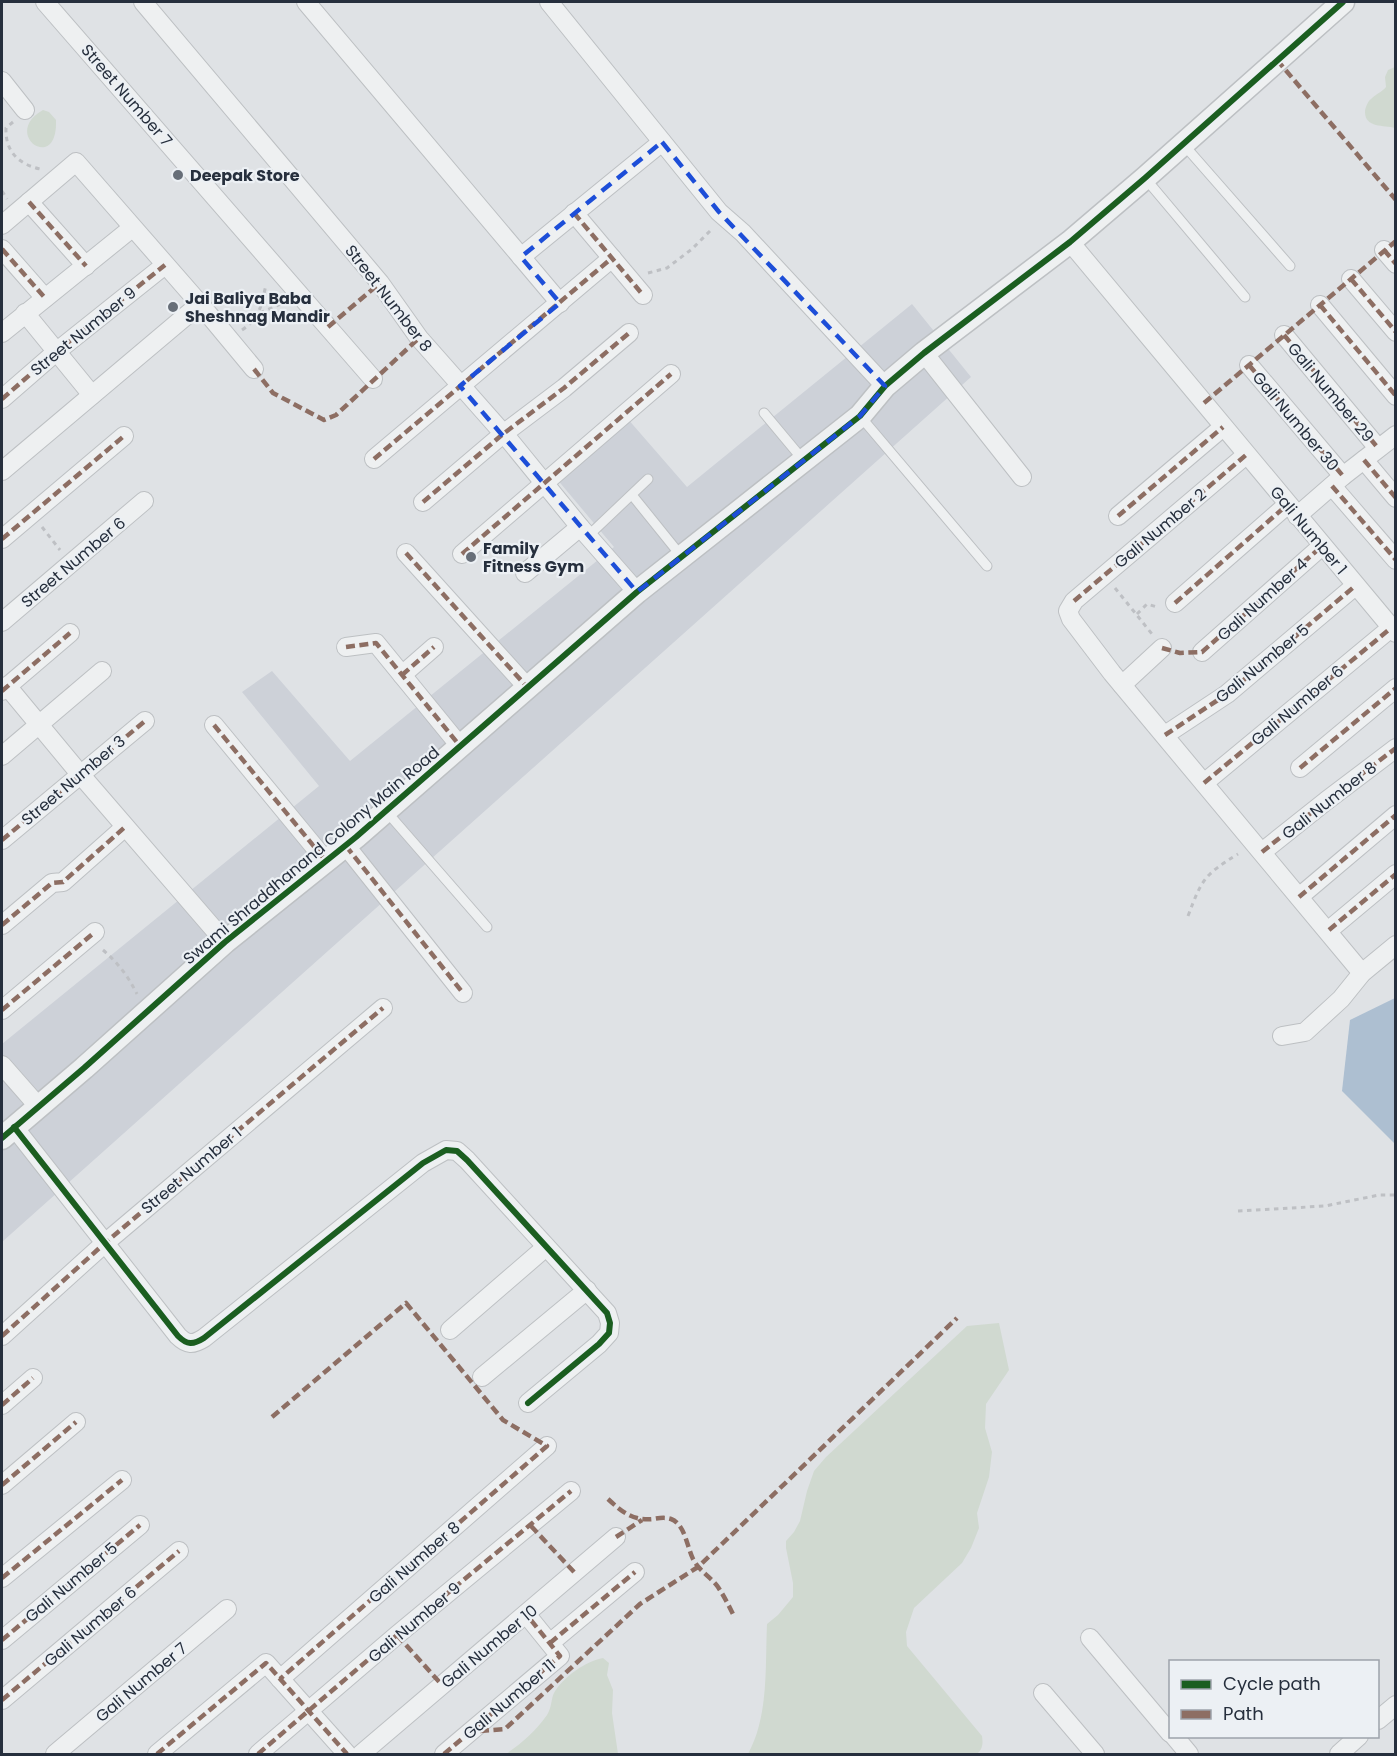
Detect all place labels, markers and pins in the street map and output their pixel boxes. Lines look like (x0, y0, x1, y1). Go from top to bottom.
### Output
place label: Deepak Store (190, 164, 300, 187)
marker: Deepak Store (171, 168, 185, 182)
place label: Jai Baliya Baba Sheshnag Mandir (185, 287, 330, 328)
marker: Jai Baliya Baba Sheshnag Mandir (166, 300, 180, 314)
place label: Family Fitness Gym (483, 537, 584, 578)
marker: Family Fitness Gym (464, 550, 478, 564)

